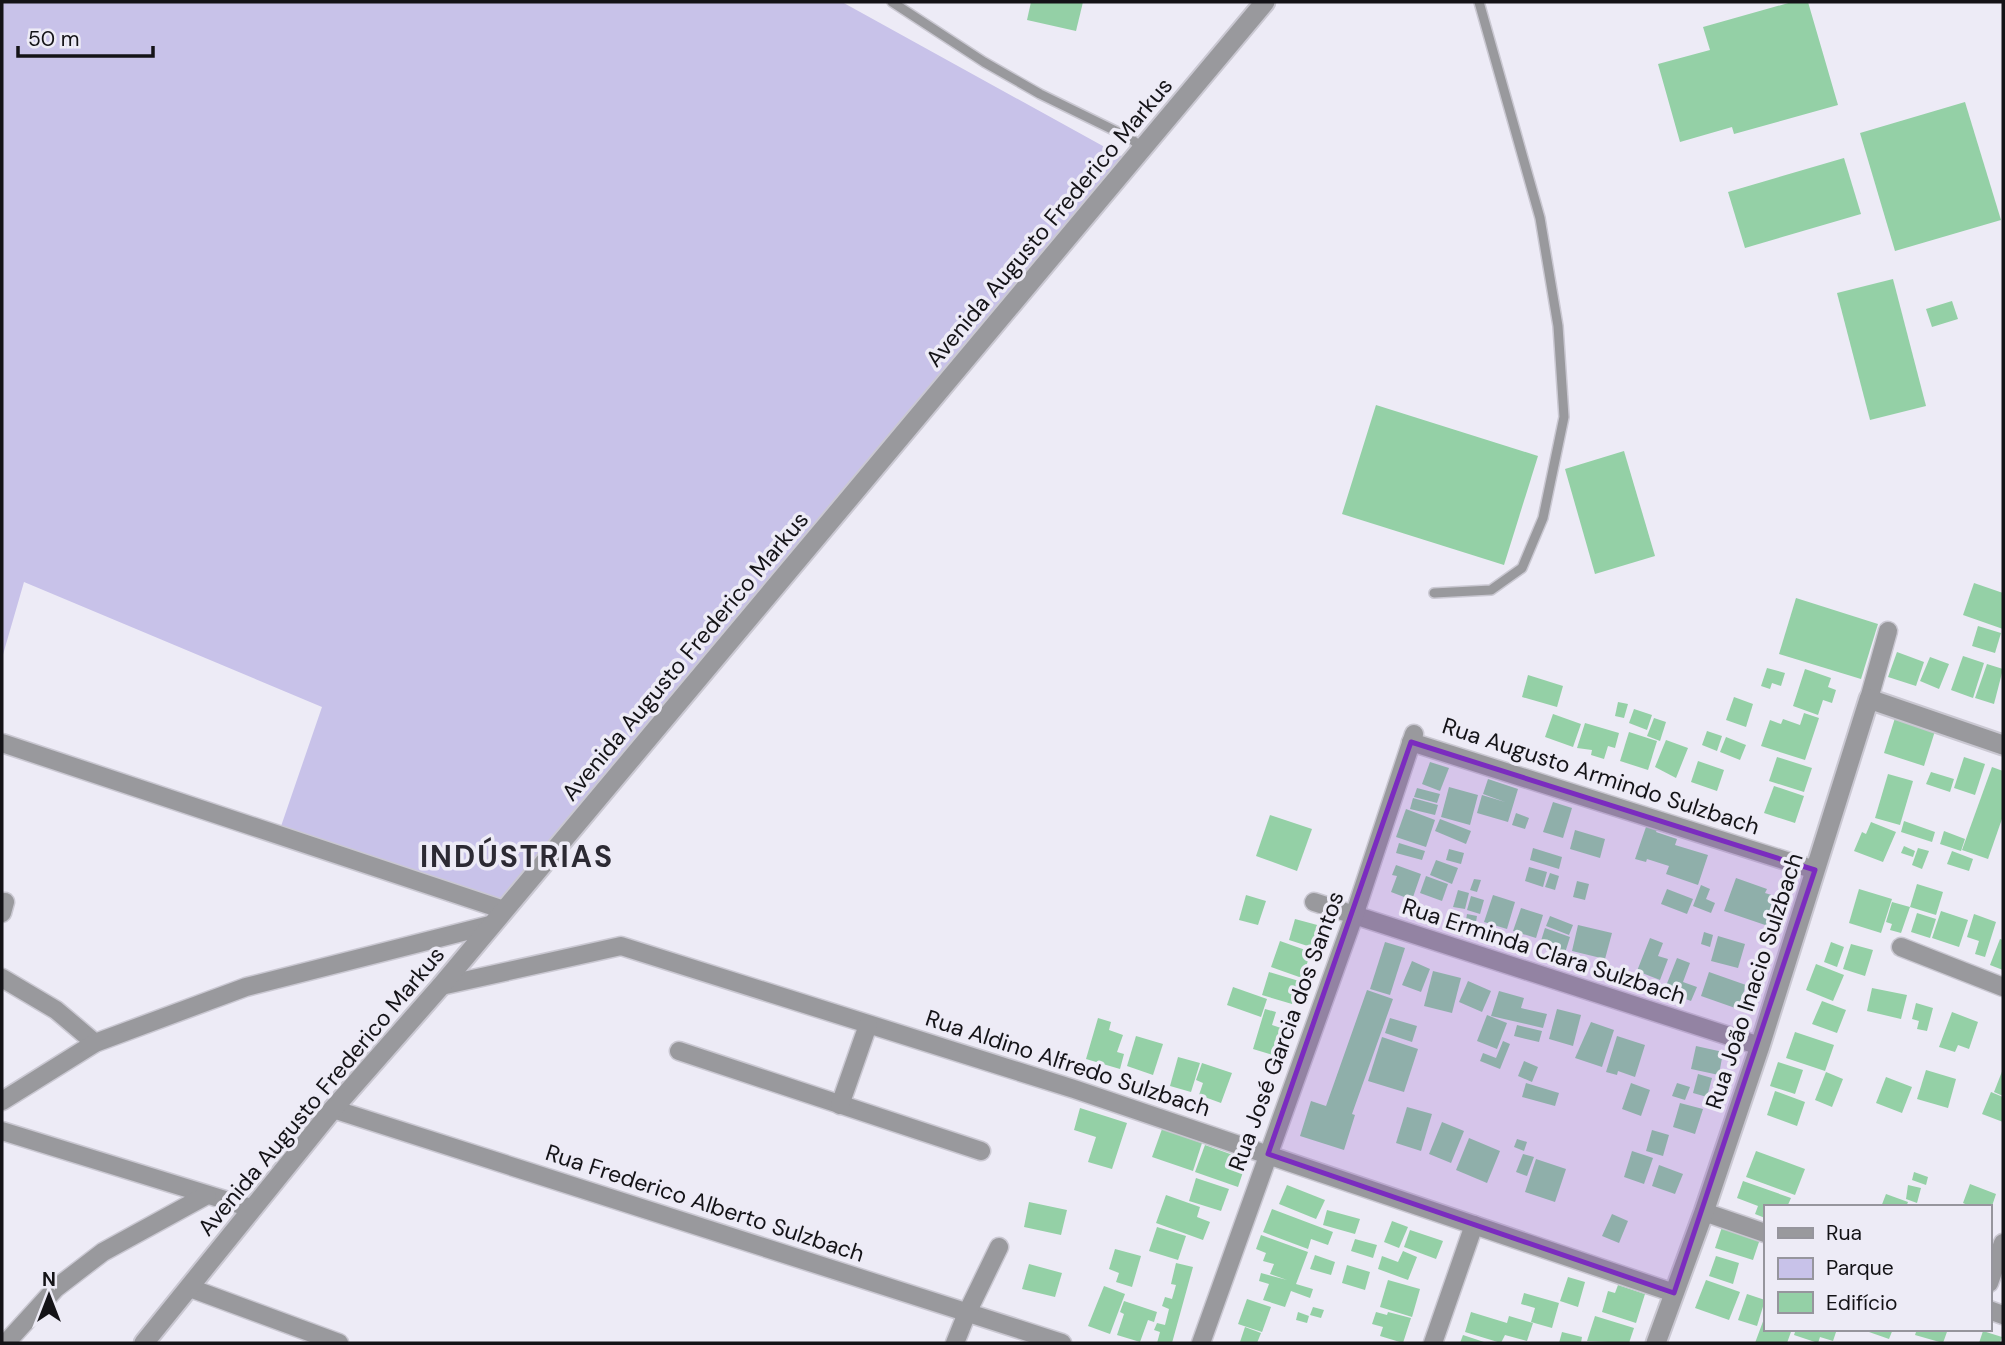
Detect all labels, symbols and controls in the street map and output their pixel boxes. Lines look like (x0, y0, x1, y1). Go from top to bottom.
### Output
scale bar (18, 14, 152, 58)
text: 50 m (28, 25, 79, 53)
street label: Avenida Augusto Frederico Markus (919, 71, 1179, 373)
street label: Avenida Augusto Frederico Markus (555, 505, 815, 807)
street label: Rua Augusto Armindo Sulzbach (1439, 710, 1763, 842)
district label: INDÚSTRIAS (420, 837, 614, 876)
street label: Rua João Inacio Sulzbach (1698, 849, 1810, 1113)
street label: Rua José Garcia dos Santos (1221, 887, 1351, 1175)
street label: Rua Erminda Clara Sulzbach (1399, 891, 1689, 1011)
street label: Avenida Augusto Frederico Markus (191, 940, 451, 1242)
street label: Rua Aldino Alfredo Sulzbach (922, 1003, 1214, 1123)
street label: Rua Frederico Alberto Sulzbach (542, 1137, 868, 1269)
legend (1764, 1205, 1991, 1331)
text: Rua (1826, 1219, 1862, 1247)
text: Parque (1826, 1254, 1894, 1282)
north arrow (14, 1261, 84, 1331)
text: N (42, 1267, 56, 1292)
text: Edifício (1826, 1289, 1897, 1317)

